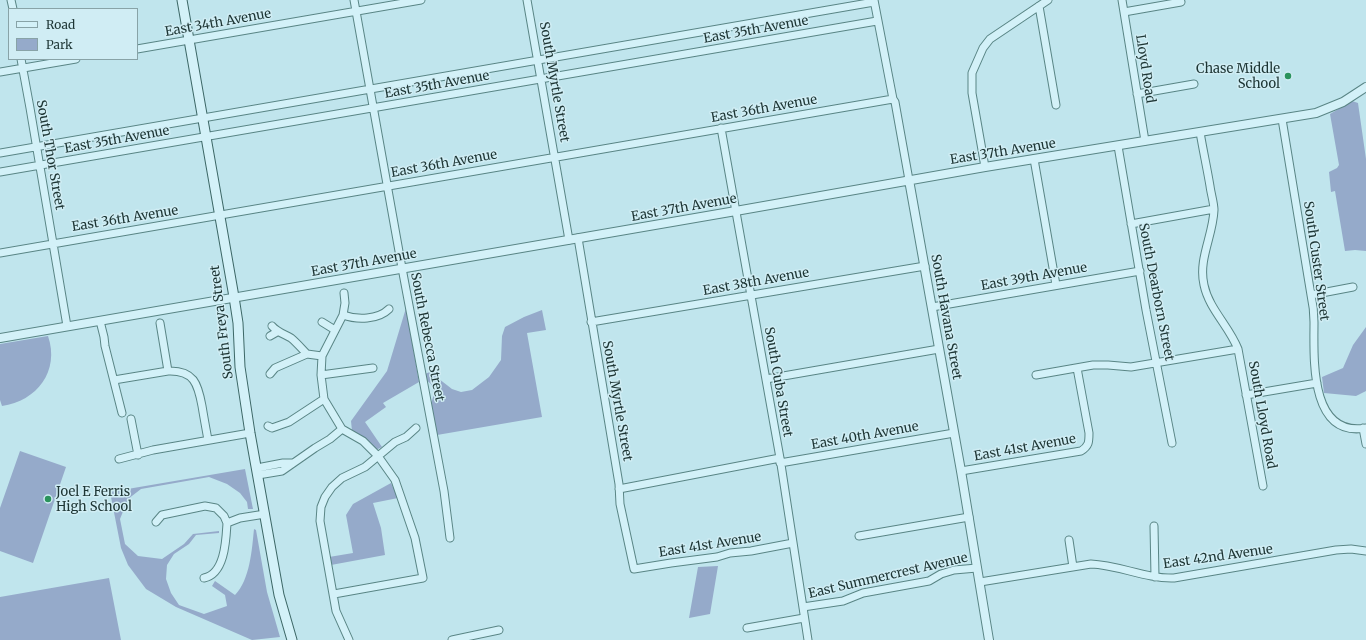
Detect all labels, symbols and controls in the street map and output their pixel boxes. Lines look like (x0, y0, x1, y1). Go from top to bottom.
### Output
street label: East 34th Avenue (164, 6, 272, 40)
legend (8, 8, 138, 60)
street label: East 35th Avenue (702, 13, 810, 47)
text: Road (46, 17, 75, 32)
street label: South Myrtle Street (536, 21, 572, 143)
street label: Lloyd Road (1132, 34, 1158, 104)
text: Park (46, 37, 73, 52)
place label: Chase Middle School (1196, 61, 1280, 92)
street label: East 35th Avenue (383, 68, 491, 102)
marker: Chase Middle School (1283, 71, 1293, 81)
street label: East 36th Avenue (710, 92, 818, 126)
street label: South Thor Street (33, 99, 67, 211)
street label: East 35th Avenue (63, 123, 171, 157)
street label: East 37th Avenue (949, 136, 1057, 168)
street label: East 36th Avenue (390, 147, 498, 181)
street label: East 37th Avenue (630, 191, 738, 225)
street label: South Custer Street (1300, 200, 1332, 322)
street label: East 36th Avenue (71, 203, 179, 235)
street label: South Dearborn Street (1135, 222, 1177, 362)
street label: East 37th Avenue (310, 246, 418, 280)
street label: South Havana Street (927, 253, 965, 381)
street label: East 39th Avenue (980, 260, 1088, 294)
street label: South Freya Street (207, 264, 237, 380)
street label: East 38th Avenue (702, 265, 810, 299)
street label: South Rebecca Street (407, 271, 447, 403)
street label: South Cuba Street (761, 326, 795, 438)
street label: South Myrtle Street (599, 340, 635, 462)
street label: South Lloyd Road (1245, 360, 1279, 470)
street label: East 40th Avenue (810, 419, 920, 453)
street label: East 41st Avenue (973, 431, 1077, 465)
place label: Joel E Ferris High School (56, 484, 132, 515)
marker: Joel E Ferris High School (43, 494, 53, 504)
street label: East 41st Avenue (658, 529, 762, 561)
street label: East 42nd Avenue (1162, 542, 1274, 572)
street label: East Summercrest Avenue (807, 550, 969, 602)

